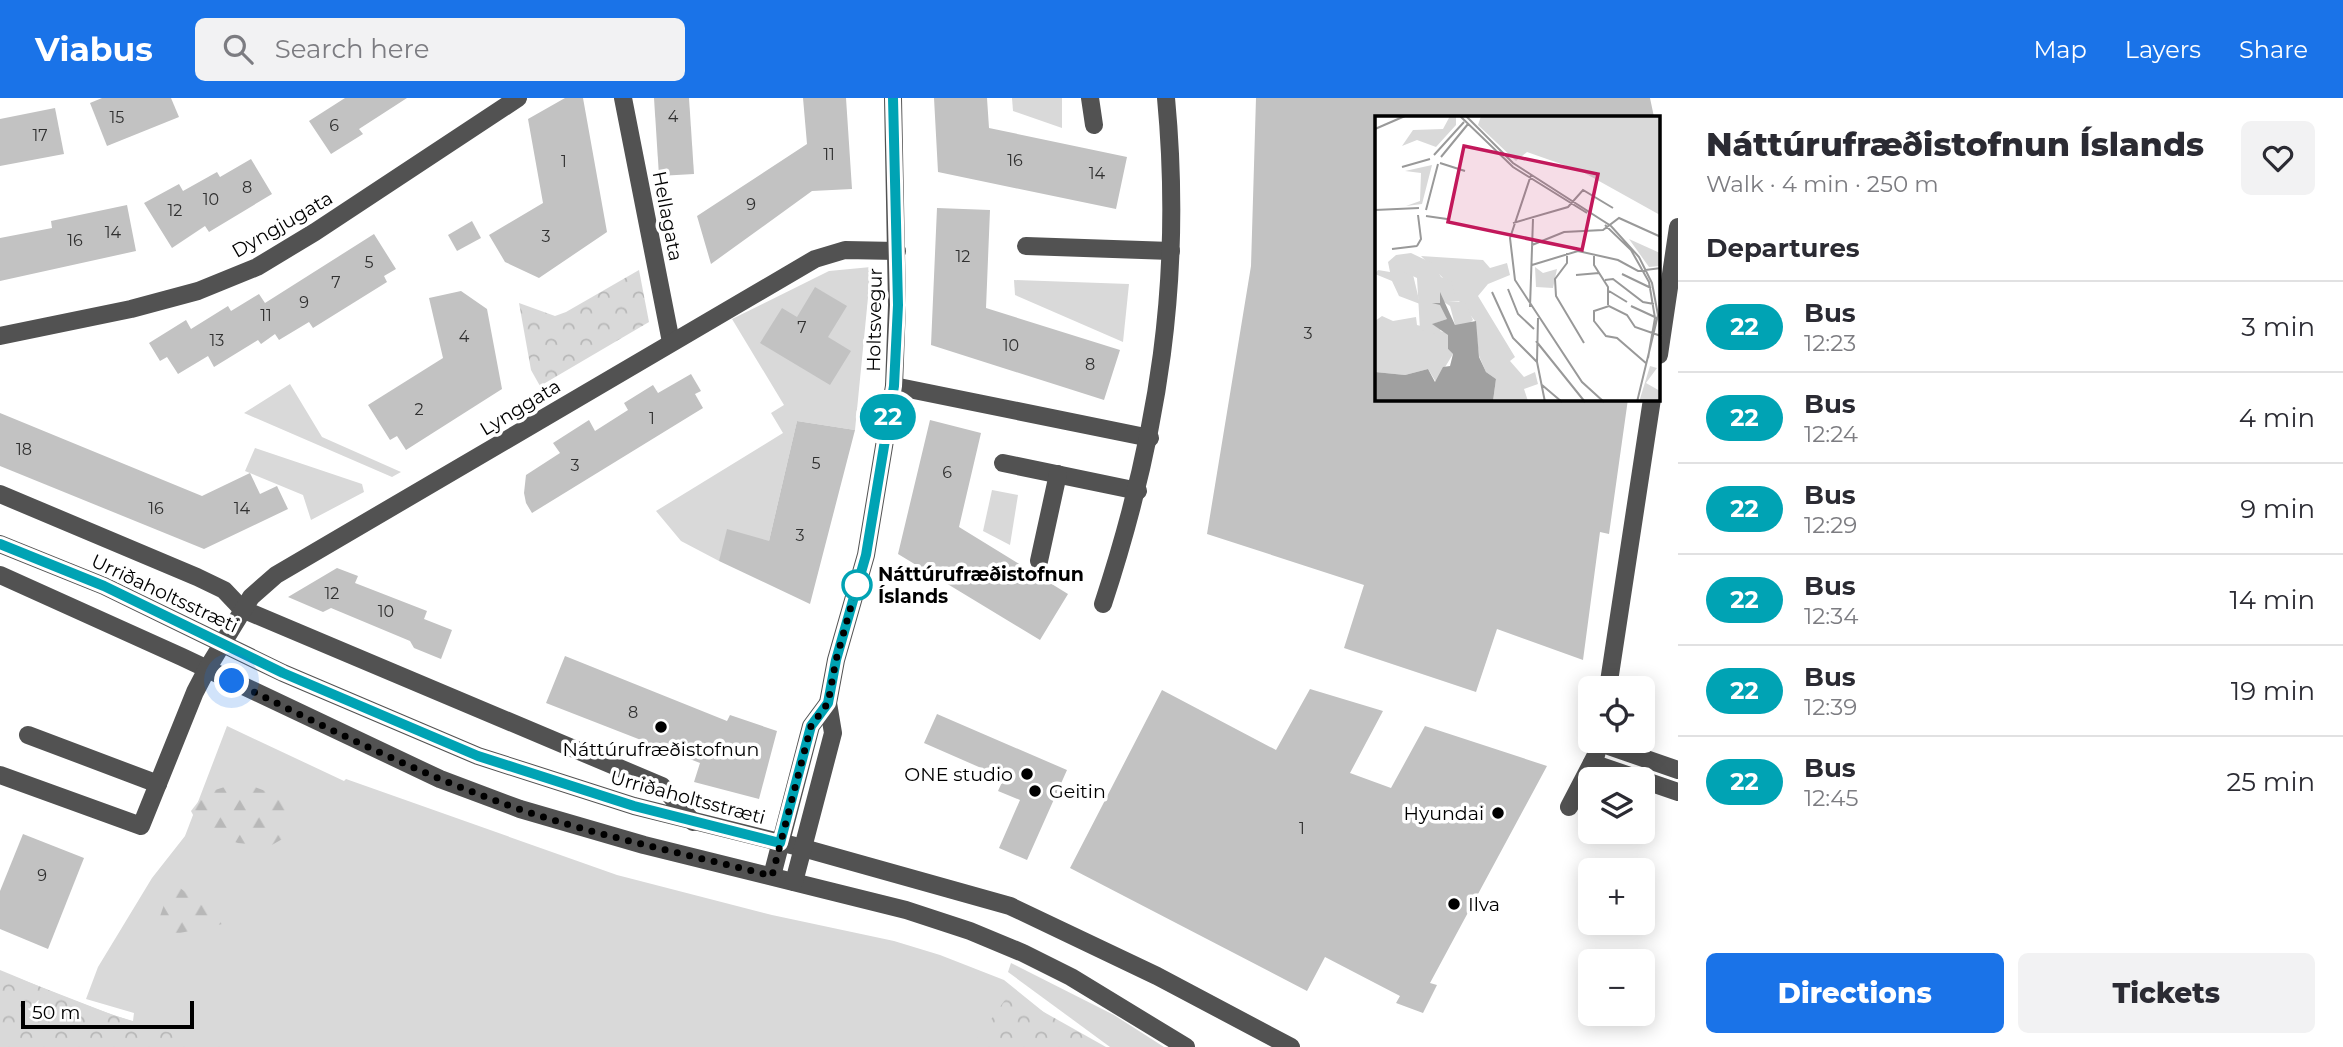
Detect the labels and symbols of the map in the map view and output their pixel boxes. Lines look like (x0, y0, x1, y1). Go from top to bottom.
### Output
house number: 4 (668, 107, 679, 126)
house number: 15 (110, 108, 124, 127)
house number: 6 (329, 116, 339, 135)
inset map (1375, 116, 1660, 401)
house number: 17 (32, 126, 48, 145)
house number: 11 (823, 145, 835, 164)
house number: 16 (1007, 151, 1023, 170)
house number: 1 (561, 152, 567, 171)
house number: 14 (1089, 164, 1106, 183)
street label: Hellagata (648, 169, 687, 263)
house number: 8 (242, 178, 252, 197)
street label: Dyngjugata (228, 186, 337, 263)
house number: 10 (203, 190, 219, 209)
house number: 9 (746, 195, 756, 214)
house number: 12 (168, 201, 182, 220)
house number: 14 (105, 223, 122, 242)
house number: 3 (541, 227, 551, 246)
house number: 16 (67, 231, 83, 250)
house number: 12 (956, 247, 970, 266)
house number: 5 (364, 253, 374, 272)
street label: Holtsvegur (862, 268, 887, 372)
house number: 7 (331, 273, 341, 292)
house number: 9 (299, 293, 309, 312)
house number: 11 (260, 306, 272, 325)
house number: 7 (797, 318, 807, 337)
house number: 3 (1303, 324, 1313, 343)
house number: 4 (459, 327, 470, 346)
house number: 13 (210, 331, 224, 350)
house number: 10 (1003, 336, 1019, 355)
house number: 8 (1085, 355, 1095, 374)
street label: Lynggata (476, 374, 565, 440)
line badge: 22 (856, 394, 920, 440)
house number: 2 (414, 400, 424, 419)
house number: 1 (649, 409, 655, 428)
house number: 18 (16, 440, 32, 459)
house number: 5 (811, 454, 821, 473)
house number: 3 (570, 456, 580, 475)
house number: 6 (942, 463, 952, 482)
house number: 16 (148, 499, 164, 518)
house number: 14 (234, 499, 251, 518)
house number: 3 (795, 526, 805, 545)
street label: Urriðaholtsstræti (88, 549, 242, 638)
place label: Náttúrufræðistofnun Íslands (878, 563, 1084, 608)
marker: Náttúrufræðistofnun Íslands (842, 570, 872, 600)
house number: 12 (325, 584, 339, 603)
house number: 10 (378, 602, 394, 621)
your location (214, 663, 249, 698)
house number: 8 (628, 703, 638, 722)
marker: Náttúrufræðistofnun (653, 719, 669, 735)
place label: Náttúrufræðistofnun (563, 738, 759, 761)
place label: ONE studio (904, 763, 1013, 786)
street label: Urriðaholtsstræti (608, 766, 768, 829)
marker: ONE studio (1019, 766, 1035, 782)
place label: Geitin (1049, 780, 1106, 803)
marker: Geitin (1027, 783, 1043, 799)
place label: Hyundai (1403, 802, 1484, 825)
marker: Hyundai (1490, 805, 1506, 821)
house number: 1 (1299, 819, 1305, 838)
house number: 9 (37, 866, 47, 885)
place label: Ilva (1468, 893, 1500, 916)
marker: Ilva (1446, 896, 1462, 912)
scale bar (21, 998, 194, 1030)

